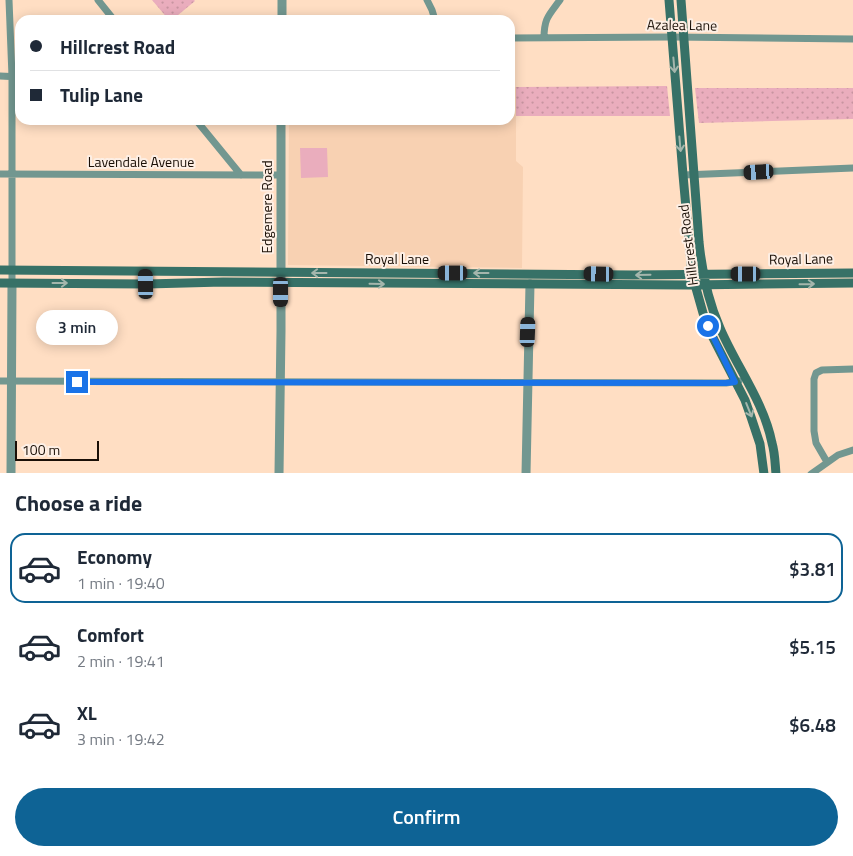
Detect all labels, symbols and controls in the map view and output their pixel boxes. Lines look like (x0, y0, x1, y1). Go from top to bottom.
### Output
street label: Azalea Lane (647, 13, 717, 36)
text: Hillcrest Road (60, 32, 175, 61)
one-way arrow (669, 57, 679, 73)
text: Tulip Lane (60, 80, 143, 109)
one-way arrow (676, 135, 685, 151)
street label: Lavendale Avenue (88, 151, 194, 172)
street label: Edgemere Road (256, 160, 277, 254)
car (743, 164, 774, 180)
street label: Hillcrest Road (672, 203, 703, 287)
street label: Royal Lane (769, 247, 833, 270)
street label: Royal Lane (365, 248, 429, 269)
car (438, 266, 468, 281)
car (583, 266, 614, 282)
car (731, 267, 761, 282)
one-way arrow (311, 268, 327, 277)
one-way arrow (473, 268, 490, 278)
car (138, 269, 153, 299)
one-way arrow (635, 270, 652, 280)
car (273, 277, 288, 307)
one-way arrow (52, 278, 68, 288)
one-way arrow (368, 279, 385, 289)
one-way arrow (798, 279, 815, 289)
callout: 3 min (36, 310, 118, 344)
text: 3 min (58, 315, 96, 339)
route start (697, 315, 719, 337)
car (519, 317, 536, 347)
route end (66, 371, 88, 393)
one-way arrow (744, 402, 754, 417)
scale bar (15, 438, 99, 462)
text: 100 m (22, 439, 60, 460)
text: Choose a ride (15, 486, 142, 520)
text: Economy (77, 542, 152, 571)
icon: car (17, 546, 62, 591)
text: $3.81 (789, 554, 836, 583)
text: 1 min · 19:40 (77, 571, 165, 595)
text: Comfort (77, 620, 144, 649)
icon: car (17, 624, 62, 669)
text: $5.15 (789, 632, 836, 661)
text: 2 min · 19:41 (77, 649, 165, 673)
text: XL (77, 698, 97, 727)
icon: car (17, 702, 62, 747)
text: $6.48 (789, 710, 836, 739)
text: 3 min · 19:42 (77, 727, 165, 751)
button: Confirm (15, 788, 838, 846)

